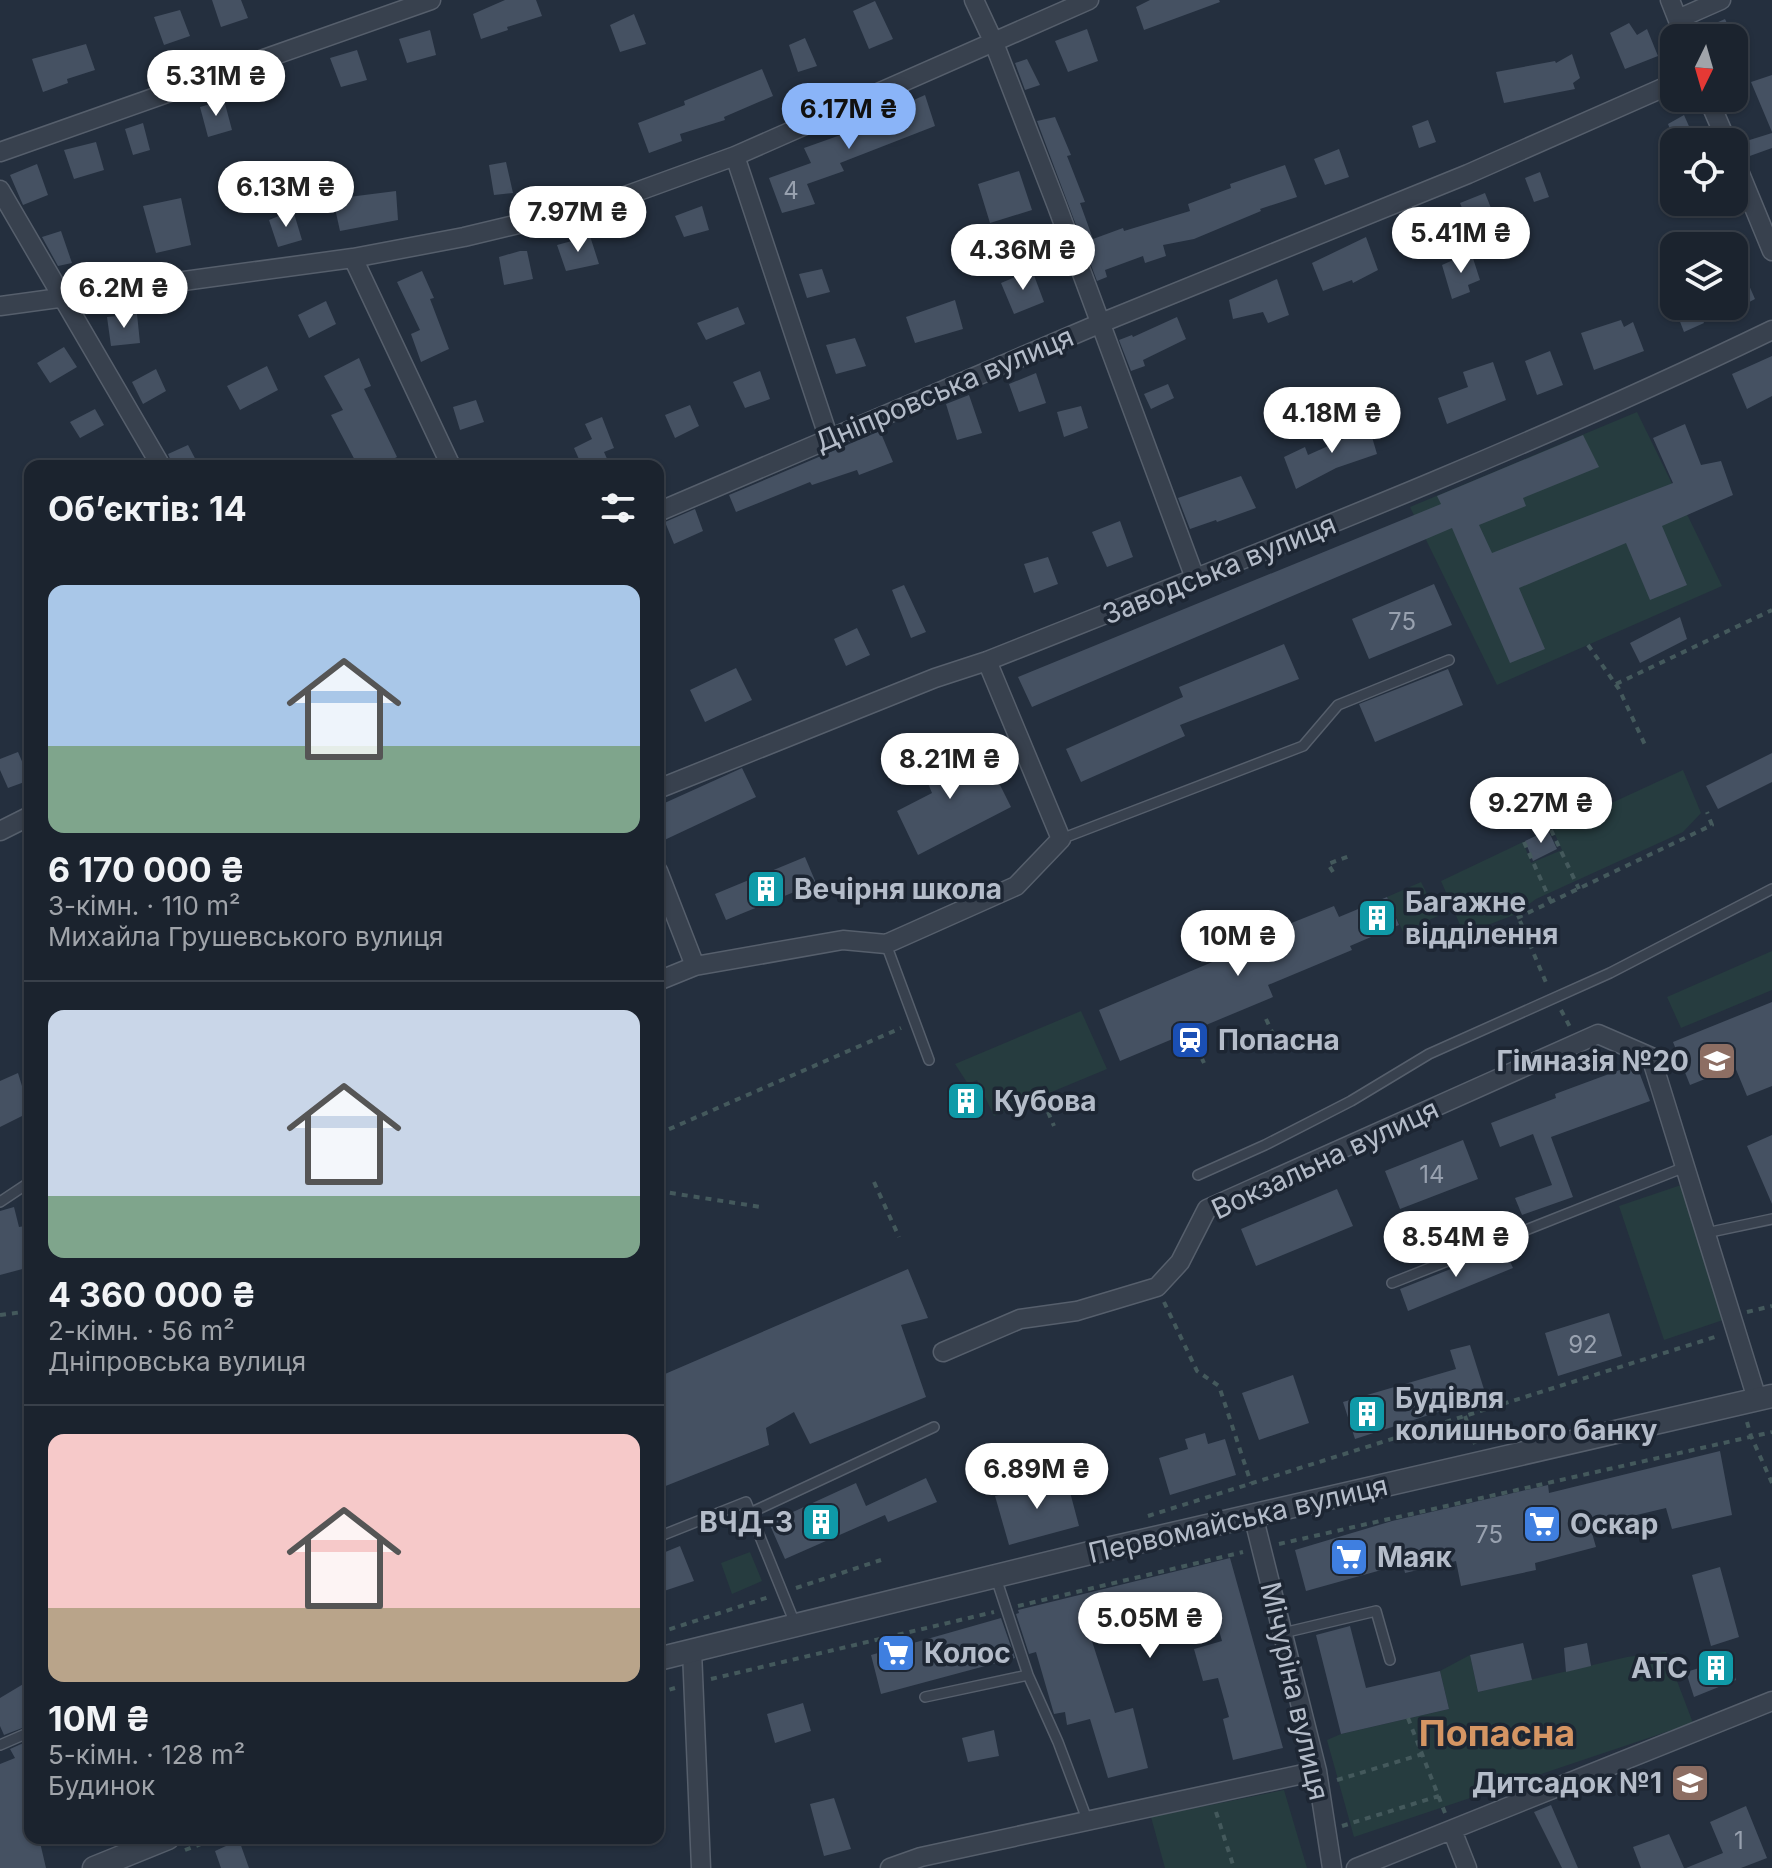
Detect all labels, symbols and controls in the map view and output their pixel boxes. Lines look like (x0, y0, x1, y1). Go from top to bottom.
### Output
north arrow (1660, 24, 1748, 112)
map controls (1660, 24, 1748, 320)
pin: 5.31M ₴ (142, 50, 290, 118)
text: 5.31M ₴ (165, 60, 267, 91)
pin: 6.17M ₴ (775, 83, 923, 151)
text: 6.17M ₴ (800, 93, 898, 124)
button: locate (1660, 128, 1748, 216)
pin: 6.13M ₴ (212, 161, 360, 229)
text: 6.13M ₴ (236, 171, 336, 202)
house number: 4 (783, 176, 799, 205)
pin: 7.97M ₴ (504, 186, 652, 254)
text: 7.97M ₴ (527, 196, 629, 227)
pin: 5.41M ₴ (1387, 207, 1535, 275)
text: 5.41M ₴ (1410, 217, 1512, 248)
pin: 4.36M ₴ (949, 224, 1097, 292)
button: layers (1660, 232, 1748, 320)
text: 4.36M ₴ (969, 234, 1077, 265)
pin: 6.2M ₴ (59, 262, 189, 330)
text: 6.2M ₴ (79, 272, 169, 303)
street label: Дніпровська вулиця (809, 319, 1079, 459)
pin: 4.18M ₴ (1258, 387, 1406, 455)
text: 4.18M ₴ (1282, 397, 1382, 428)
icon: filters (596, 486, 640, 530)
text: Об’єктів: 14 (48, 488, 247, 529)
street label: Заводська вулиця (1097, 507, 1341, 631)
house number: 75 (1388, 607, 1416, 636)
icon: home (272, 637, 416, 781)
pin: 8.21M ₴ (876, 733, 1024, 801)
text: 8.21M ₴ (899, 743, 1001, 774)
pin: 9.27M ₴ (1467, 777, 1615, 845)
text: 9.27M ₴ (1488, 787, 1594, 818)
text: 6 170 000 ₴ (48, 849, 245, 890)
building icon: Вечірня школа (745, 868, 787, 910)
place label: Вечірня школа (794, 872, 1002, 906)
place label: Багажне відділення (1405, 885, 1558, 951)
text: 3-кімн. · 110 m² (48, 890, 241, 921)
building icon: Багажне відділення (1356, 897, 1398, 939)
pin: 10M ₴ (1182, 910, 1294, 978)
text: 10M ₴ (1199, 920, 1277, 951)
text: Михайла Грушевського вулиця (48, 921, 443, 952)
station icon: Попасна (1169, 1019, 1211, 1061)
place label: Попасна (1218, 1023, 1340, 1057)
school or university icon: Гімназія №20 (1696, 1040, 1738, 1082)
place label: Гімназія №20 (1496, 1044, 1689, 1078)
icon: home (272, 1062, 416, 1206)
building icon: Кубова (945, 1080, 987, 1122)
place label: Кубова (994, 1084, 1097, 1118)
street label: Вокзальна вулиця (1206, 1092, 1444, 1226)
house number: 14 (1419, 1160, 1445, 1189)
pin: 8.54M ₴ (1382, 1211, 1530, 1279)
text: 8.54M ₴ (1402, 1221, 1510, 1252)
text: 4 360 000 ₴ (48, 1274, 256, 1315)
text: 2-кімн. · 56 m² (48, 1315, 235, 1346)
house number: 92 (1568, 1330, 1598, 1359)
text: Дніпровська вулиця (48, 1346, 306, 1377)
place label: Будівля колишнього банку (1395, 1381, 1658, 1447)
building icon: Будівля колишнього банку (1346, 1393, 1388, 1435)
pin: 6.89M ₴ (963, 1443, 1111, 1511)
text: 6.89M ₴ (983, 1453, 1091, 1484)
street label: Первомайська вулиця (1085, 1468, 1391, 1570)
icon: home (272, 1486, 416, 1630)
building icon: ВЧД-3 (800, 1501, 842, 1543)
supermarket icon: Оскар (1521, 1503, 1563, 1545)
place label: ВЧД-3 (699, 1505, 793, 1539)
place label: Оскар (1570, 1507, 1658, 1541)
house number: 75 (1475, 1520, 1503, 1549)
supermarket icon: Маяк (1328, 1536, 1370, 1578)
place label: Маяк (1377, 1540, 1453, 1574)
street label: Мічуріна вулиця (1253, 1579, 1337, 1803)
pin: 5.05M ₴ (1076, 1592, 1224, 1660)
text: 5.05M ₴ (1096, 1602, 1204, 1633)
supermarket icon: Колос (875, 1632, 917, 1674)
place label: Колос (924, 1636, 1011, 1670)
building icon: АТС (1695, 1647, 1737, 1689)
place label: АТС (1631, 1651, 1688, 1685)
text: 10M ₴ (48, 1698, 150, 1739)
district label: Попасна (1419, 1711, 1575, 1755)
text: 5-кімн. · 128 m² (48, 1739, 245, 1770)
school or university icon: Дитсадок №1 (1669, 1762, 1711, 1804)
place label: Дитсадок №1 (1472, 1766, 1662, 1800)
text: Будинок (48, 1770, 155, 1801)
house number: 1 (1734, 1826, 1744, 1855)

